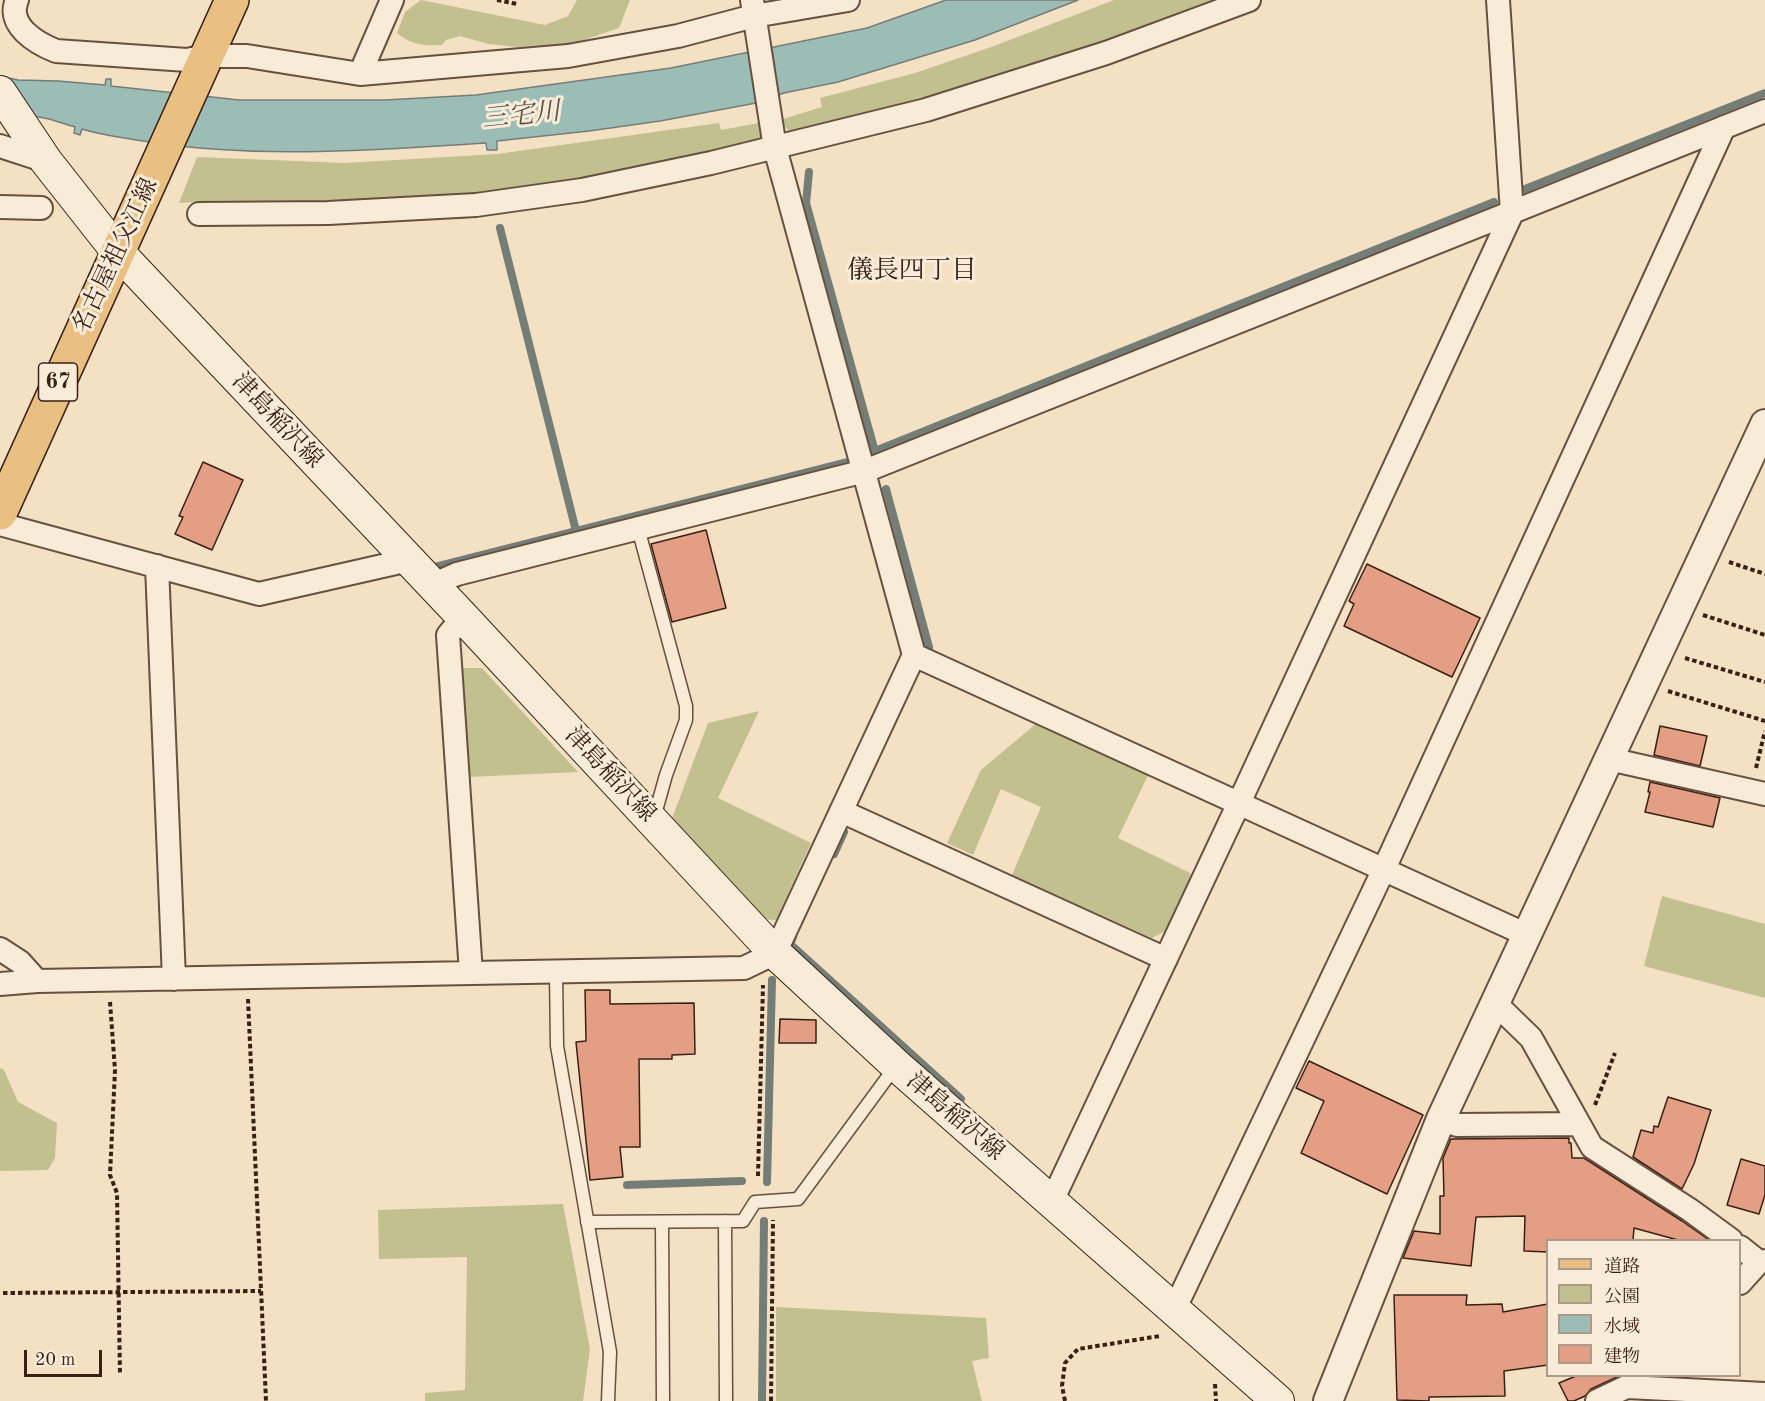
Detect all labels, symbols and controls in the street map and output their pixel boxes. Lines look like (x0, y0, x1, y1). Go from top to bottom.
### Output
water label: 三宅川 (481, 96, 561, 136)
street label: 名古屋祖父江線 (67, 174, 165, 338)
district label: 儀長四丁目 (847, 255, 977, 287)
road number: 67 (38, 363, 78, 401)
street label: 津島稲沢線 (226, 367, 328, 475)
street label: 津島稲沢線 (559, 721, 661, 829)
street label: 津島稲沢線 (900, 1067, 1010, 1167)
legend (1546, 1239, 1741, 1377)
text: 道路 (1604, 1258, 1640, 1276)
text: 公園 (1604, 1288, 1640, 1306)
text: 水域 (1604, 1318, 1640, 1336)
scale bar (27, 1338, 105, 1376)
text: 建物 (1604, 1348, 1640, 1366)
text: 20 m (35, 1351, 75, 1369)

